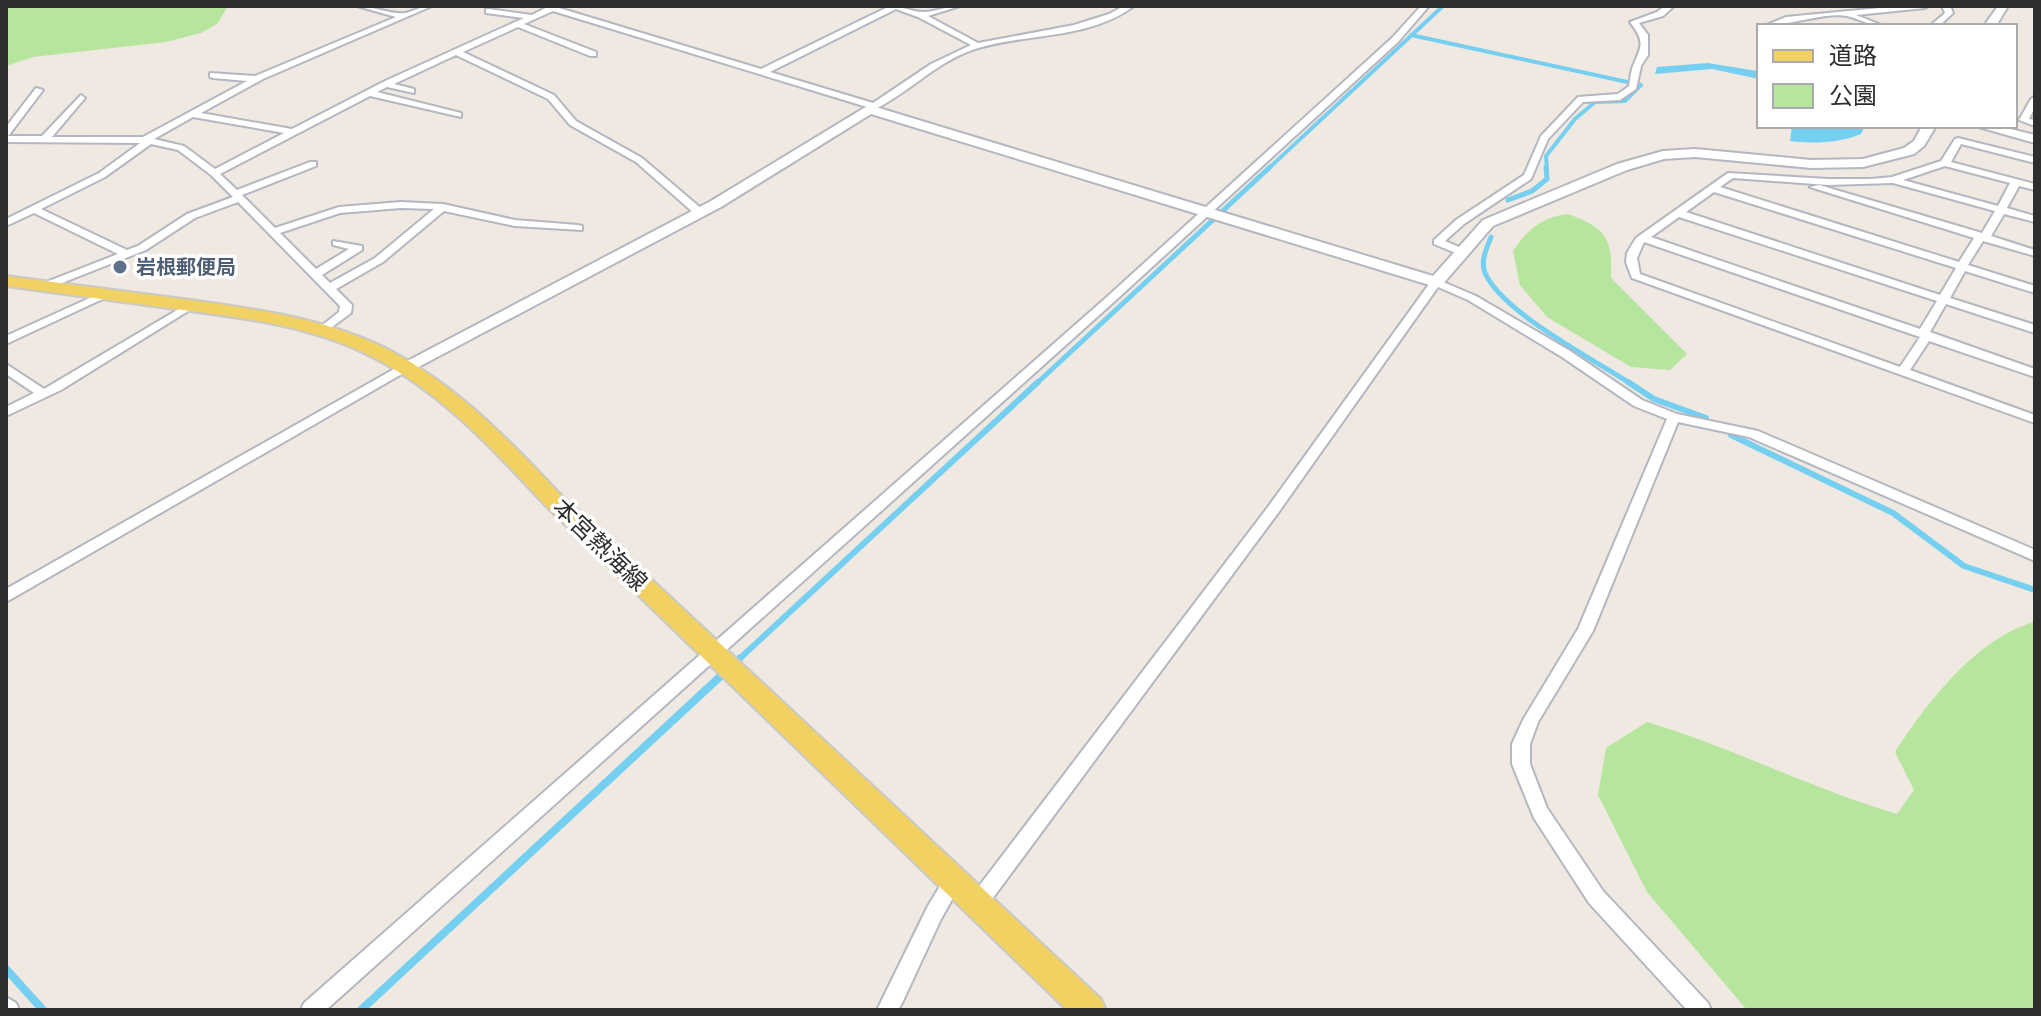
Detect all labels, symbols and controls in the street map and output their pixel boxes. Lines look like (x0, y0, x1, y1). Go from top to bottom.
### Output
legend (1757, 24, 2017, 128)
text: 道路 (1829, 41, 1877, 70)
text: 公園 (1829, 81, 1877, 110)
place label: 岩根郵便局 (136, 255, 236, 279)
marker: 岩根郵便局 (111, 258, 129, 276)
street label: 本宮熱海線 (547, 493, 654, 597)

